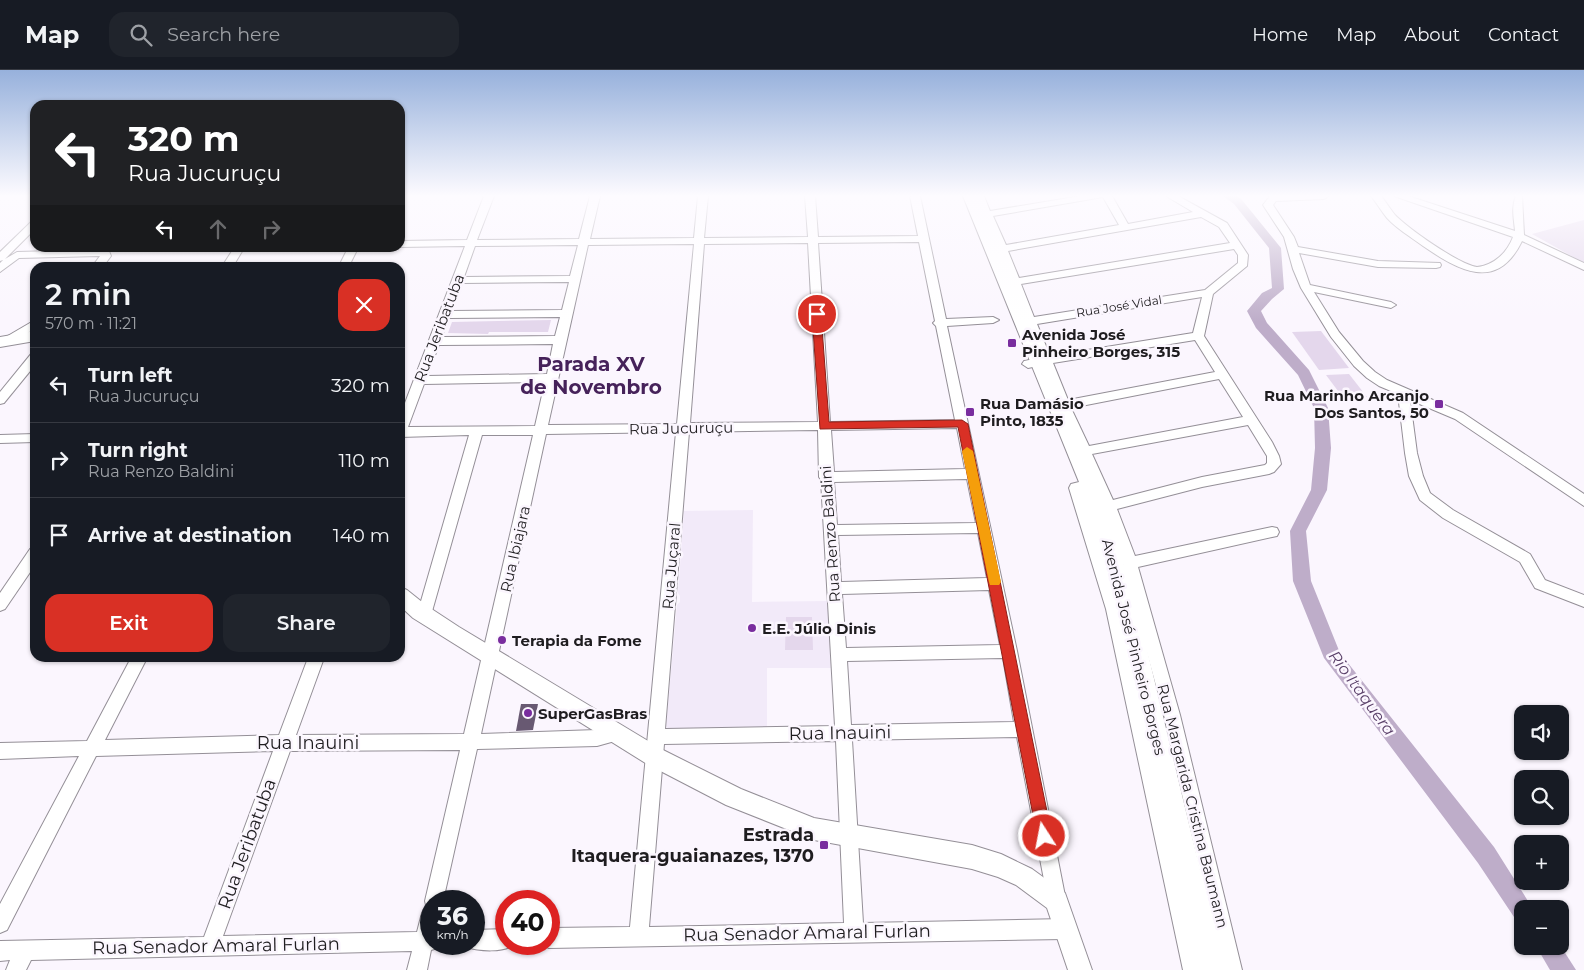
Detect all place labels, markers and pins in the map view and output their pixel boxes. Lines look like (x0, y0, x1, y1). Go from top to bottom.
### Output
pin (796, 293, 838, 335)
place label: Avenida José Pinheiro Borges, 315 (1021, 325, 1180, 361)
marker: Avenida José Pinheiro Borges, 315 (1006, 337, 1018, 349)
place label: Rua Marinho Arcanjo Dos Santos, 50 (1264, 386, 1429, 422)
place label: Rua Damásio Pinto, 1835 (980, 394, 1084, 430)
marker: Rua Marinho Arcanjo Dos Santos, 50 (1433, 398, 1445, 410)
marker: Rua Damásio Pinto, 1835 (964, 406, 976, 418)
place label: E.E. Júlio Dinis (762, 619, 876, 638)
marker: E.E. Júlio Dinis (746, 622, 758, 634)
place label: Terapia da Fome (512, 631, 642, 650)
marker: Terapia da Fome (496, 634, 508, 646)
place label: SuperGasBras (538, 704, 647, 723)
marker: SuperGasBras (522, 707, 534, 719)
place label: Estrada Itaquera-guaianazes, 1370 (571, 824, 814, 867)
marker: Estrada Itaquera-guaianazes, 1370 (818, 839, 830, 851)

